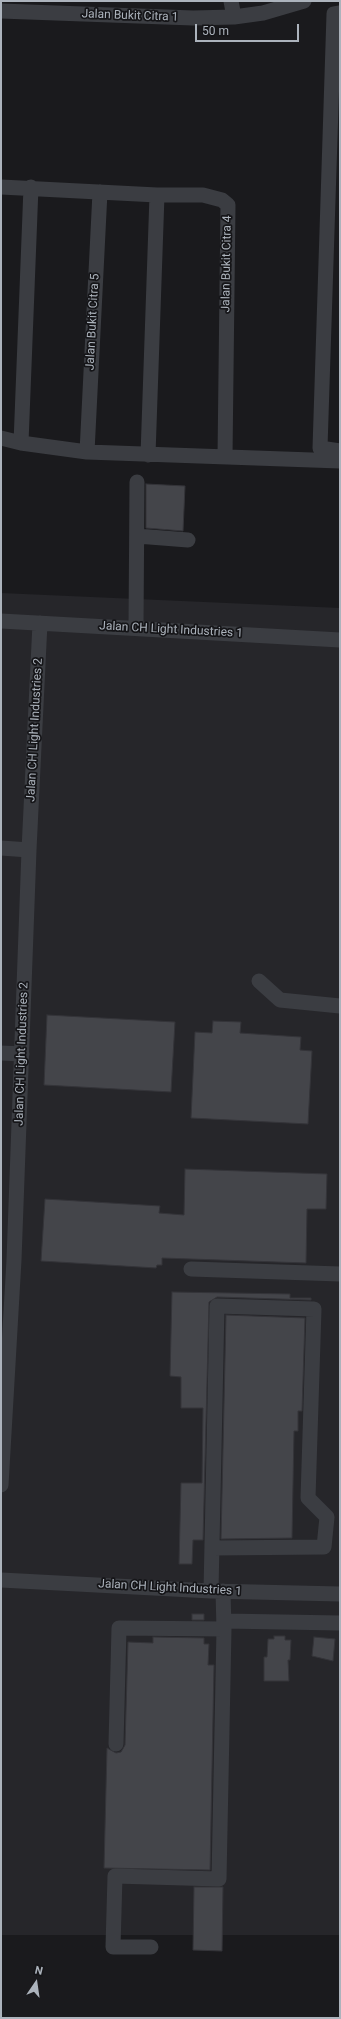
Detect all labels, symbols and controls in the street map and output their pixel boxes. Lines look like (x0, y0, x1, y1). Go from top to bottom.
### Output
street label: Jalan Bukit Citra 1 (81, 7, 179, 25)
scale bar (197, 16, 301, 42)
text: 50 m (202, 24, 229, 38)
street label: Jalan Bukit Citra 4 (219, 215, 235, 313)
street label: Jalan Bukit Citra 5 (83, 273, 103, 371)
street label: Jalan CH Light Industries 1 (99, 619, 243, 641)
street label: Jalan CH Light Industries 2 (24, 658, 46, 802)
street label: Jalan CH Light Industries 2 (12, 982, 32, 1126)
street label: Jalan CH Light Industries 1 (98, 1577, 242, 1599)
north arrow (16, 1963, 56, 2003)
text: N (34, 1964, 44, 1978)

